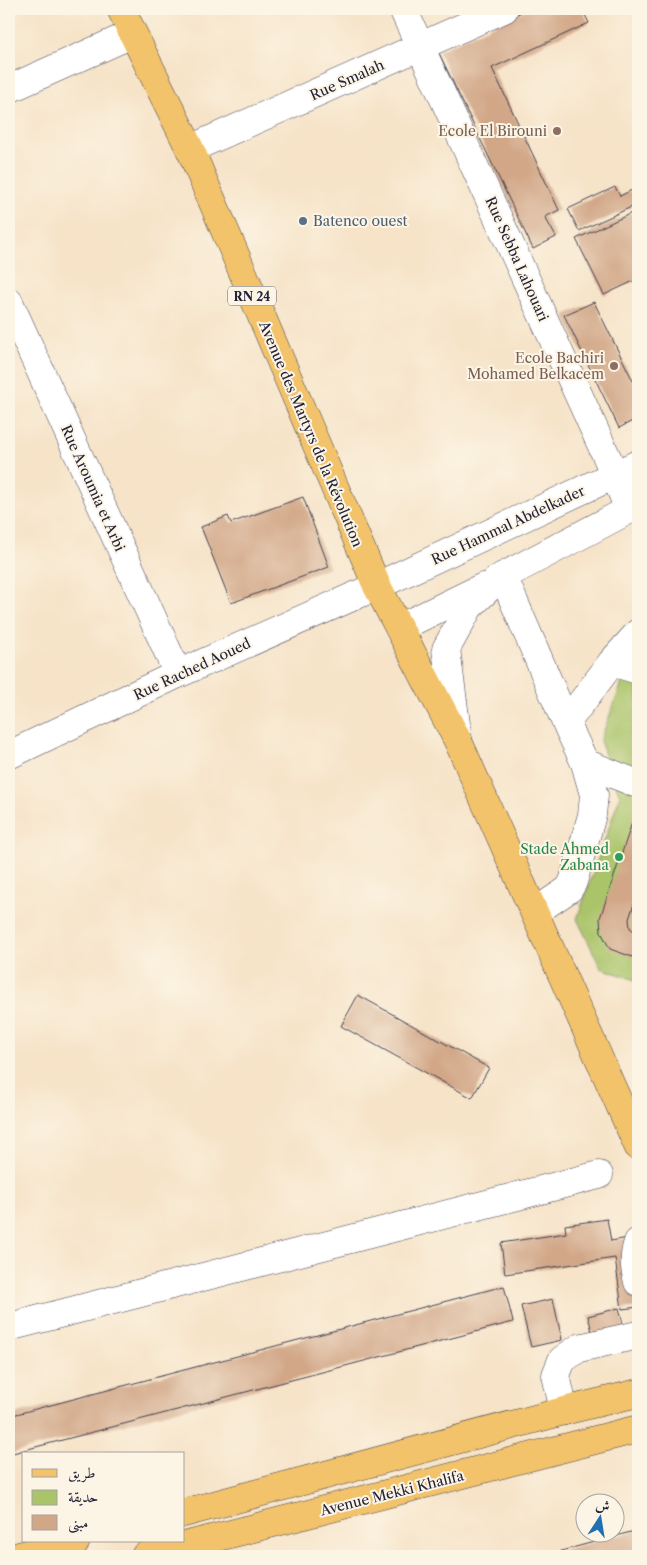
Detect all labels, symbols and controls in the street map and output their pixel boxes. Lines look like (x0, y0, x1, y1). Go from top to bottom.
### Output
street label: Rue Smalah (307, 56, 387, 104)
place label: Ecole El Birouni (438, 122, 547, 140)
marker: Ecole El Birouni (551, 125, 563, 137)
street label: Rue Sebba Lahouari (481, 194, 553, 324)
place label: Batenco ouest (313, 212, 407, 230)
marker: Batenco ouest (297, 215, 309, 227)
road number: RN 24 (228, 286, 276, 306)
street label: Avenue des Martyrs de la Révolution (255, 317, 367, 550)
place label: Ecole Bachiri Mohamed Belkacem (467, 349, 604, 383)
marker: Ecole Bachiri Mohamed Belkacem (608, 360, 620, 372)
street label: Rue Aroumia et Arbi (57, 422, 129, 554)
street label: Rue Hammal Abdelkader (428, 481, 588, 569)
street label: Rue Rached Aoued (130, 634, 254, 704)
place label: Stade Ahmed Zabana (520, 840, 610, 874)
marker: Stade Ahmed Zabana (613, 851, 625, 863)
legend (22, 1452, 185, 1542)
text: طريق (68, 1463, 95, 1483)
street label: Avenue Mekki Khalifa (317, 1466, 466, 1520)
text: حديقة (68, 1487, 98, 1506)
north arrow (574, 1492, 624, 1542)
text: ش (594, 1495, 611, 1516)
text: مبنى (68, 1513, 88, 1534)

